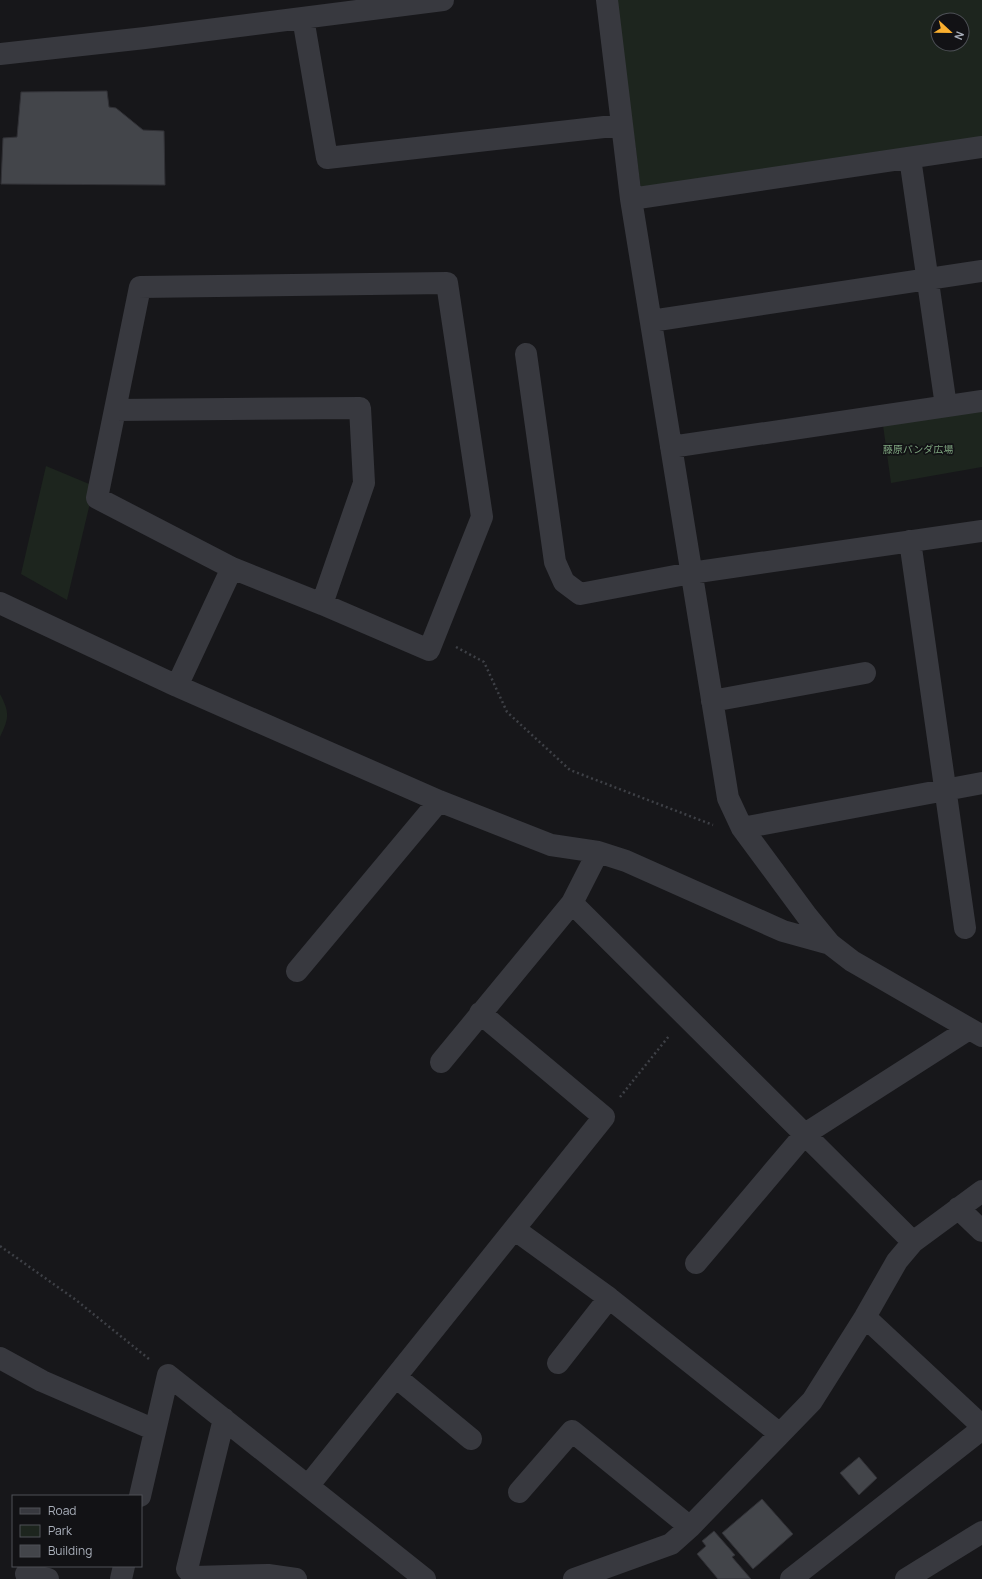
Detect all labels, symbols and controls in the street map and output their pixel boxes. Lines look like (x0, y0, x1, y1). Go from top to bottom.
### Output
north arrow (930, 12, 970, 52)
text: N (951, 29, 968, 42)
park label: 藤原パンダ広場 (883, 442, 953, 456)
legend (12, 1495, 142, 1567)
text: Road (48, 1502, 76, 1519)
text: Park (48, 1522, 73, 1539)
text: Building (48, 1542, 92, 1559)

